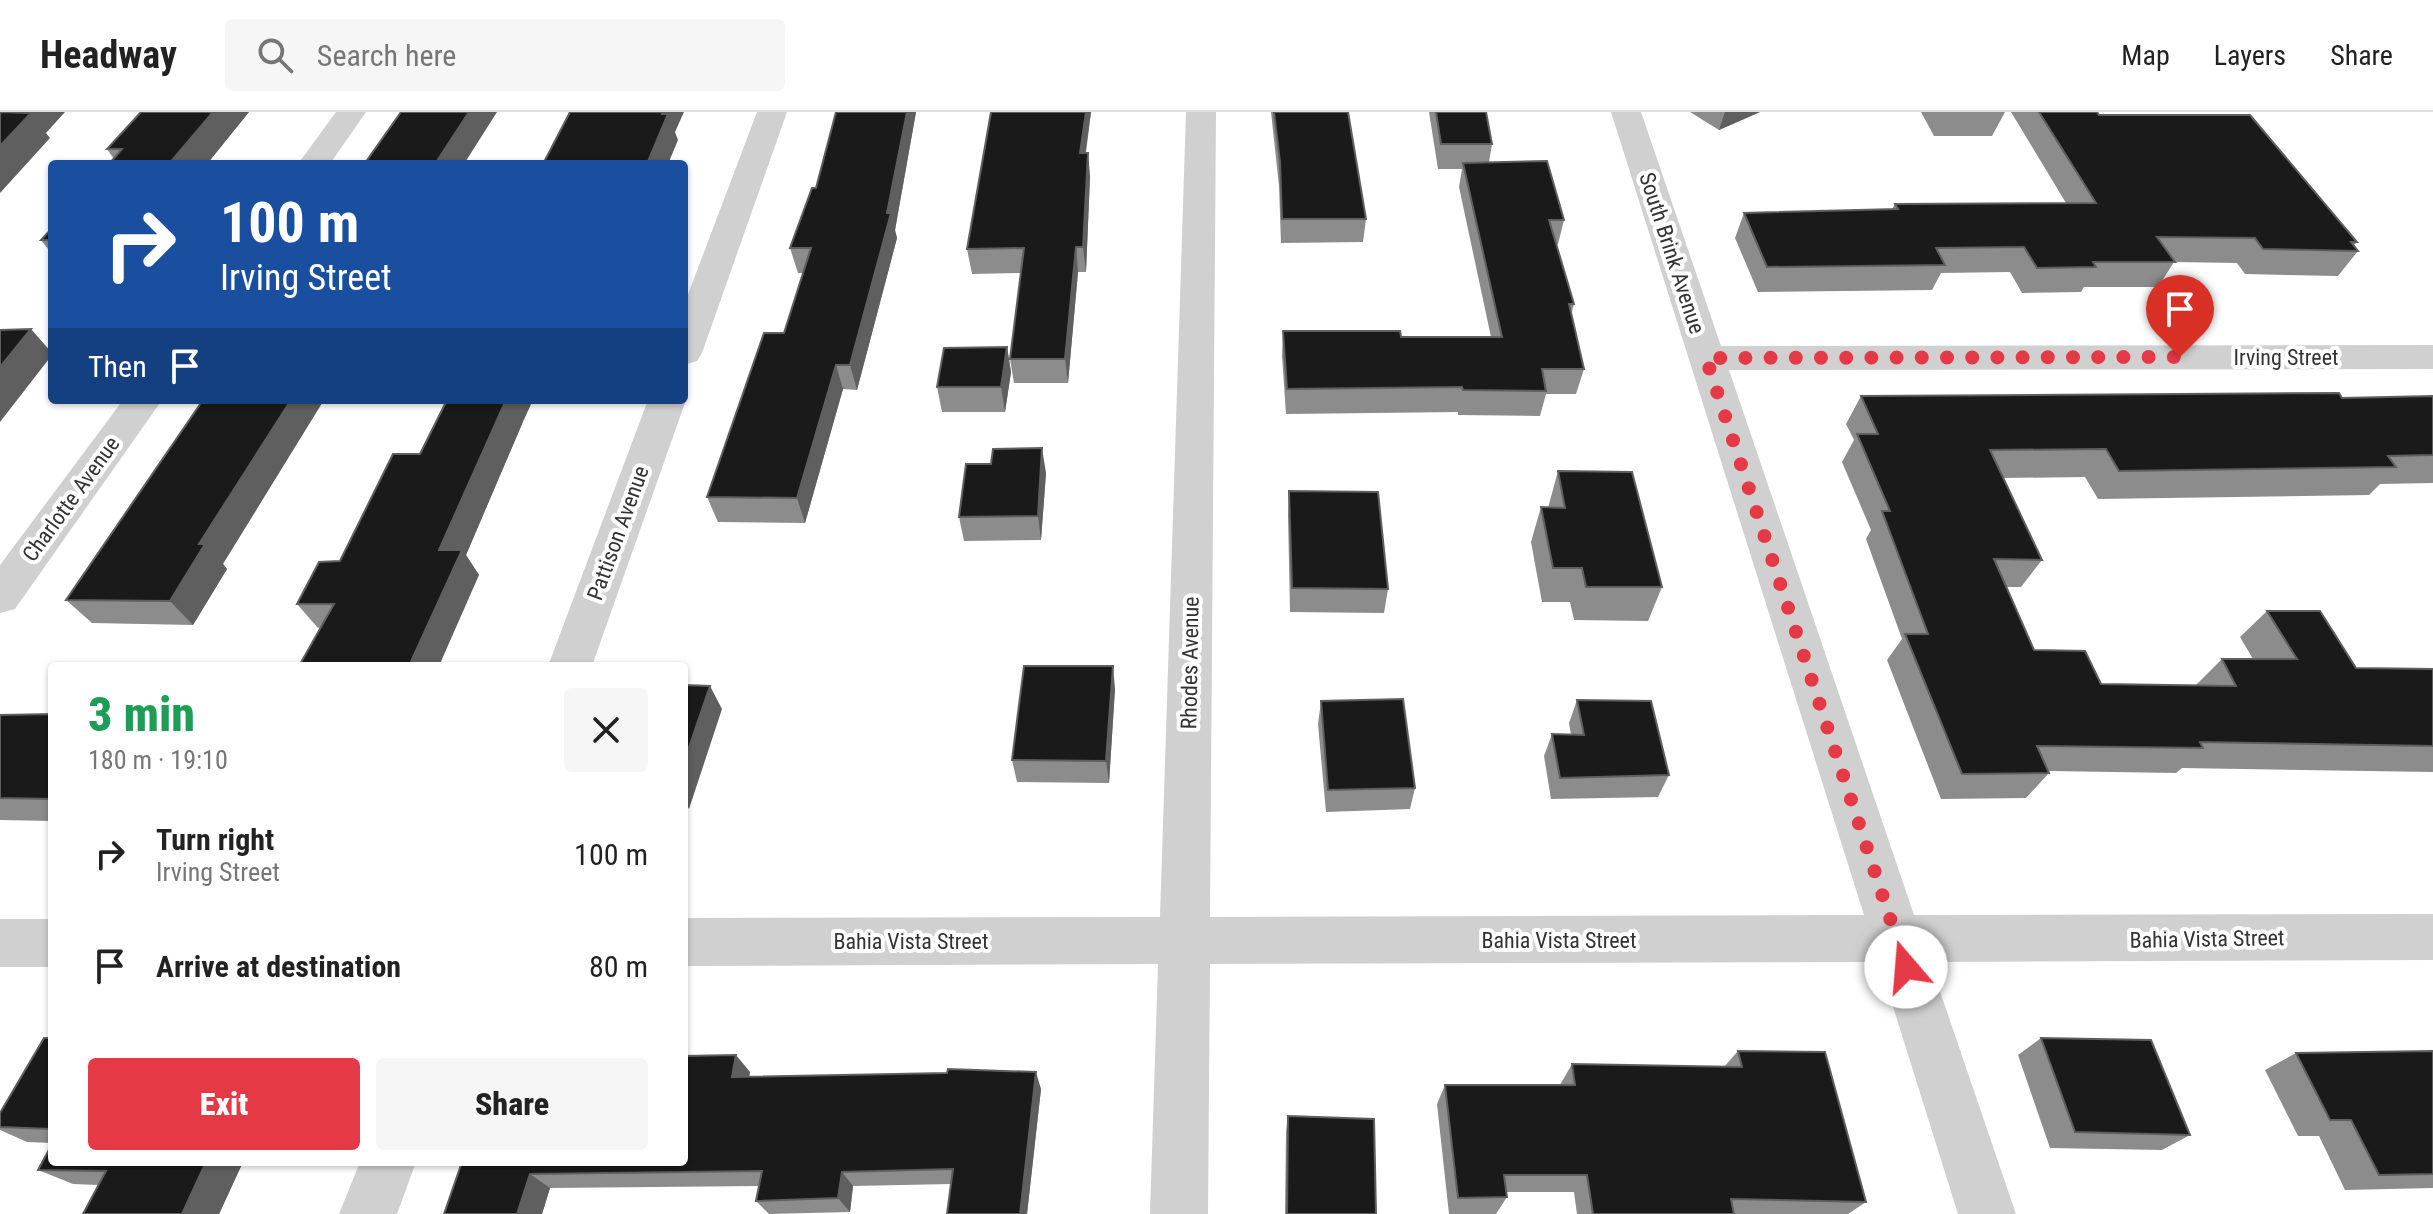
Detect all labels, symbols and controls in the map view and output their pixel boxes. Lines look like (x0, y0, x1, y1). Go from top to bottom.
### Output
search box (225, 19, 785, 91)
text: Headway (40, 33, 177, 77)
icon: search (253, 33, 297, 77)
text: Search here (317, 38, 456, 73)
text: Map (2121, 39, 2170, 72)
text: Layers (2214, 39, 2286, 72)
text: Share (2330, 39, 2393, 72)
street label: South Brink Avenue (1634, 169, 1710, 337)
text: 100 m (220, 190, 359, 256)
icon: right (88, 192, 192, 296)
text: Irving Street (220, 257, 392, 299)
pin (2146, 275, 2214, 357)
icon: arrive (2158, 287, 2202, 331)
icon: arrive (163, 344, 207, 388)
street label: Irving Street (2234, 345, 2338, 370)
text: Then (88, 349, 147, 384)
street label: Charlotte Avenue (17, 432, 125, 566)
street label: Pattison Avenue (582, 463, 654, 603)
street label: Rhodes Avenue (1176, 596, 1204, 730)
text: 3 min (88, 686, 195, 743)
button: close (564, 688, 648, 772)
text: 180 m · 19:10 (88, 745, 228, 775)
text: Turn right (156, 822, 274, 857)
icon: right (88, 832, 132, 876)
text: 100 m (574, 837, 648, 872)
text: Irving Street (156, 857, 280, 887)
position arrow (1864, 925, 1948, 1009)
street label: Bahia Vista Street (2129, 925, 2285, 953)
street label: Bahia Vista Street (1482, 928, 1636, 953)
street label: Bahia Vista Street (834, 929, 988, 954)
icon: arrive (88, 944, 132, 988)
text: Arrive at destination (156, 949, 401, 984)
text: 80 m (589, 949, 648, 984)
button: Exit (88, 1058, 360, 1150)
button: Share (376, 1058, 648, 1150)

